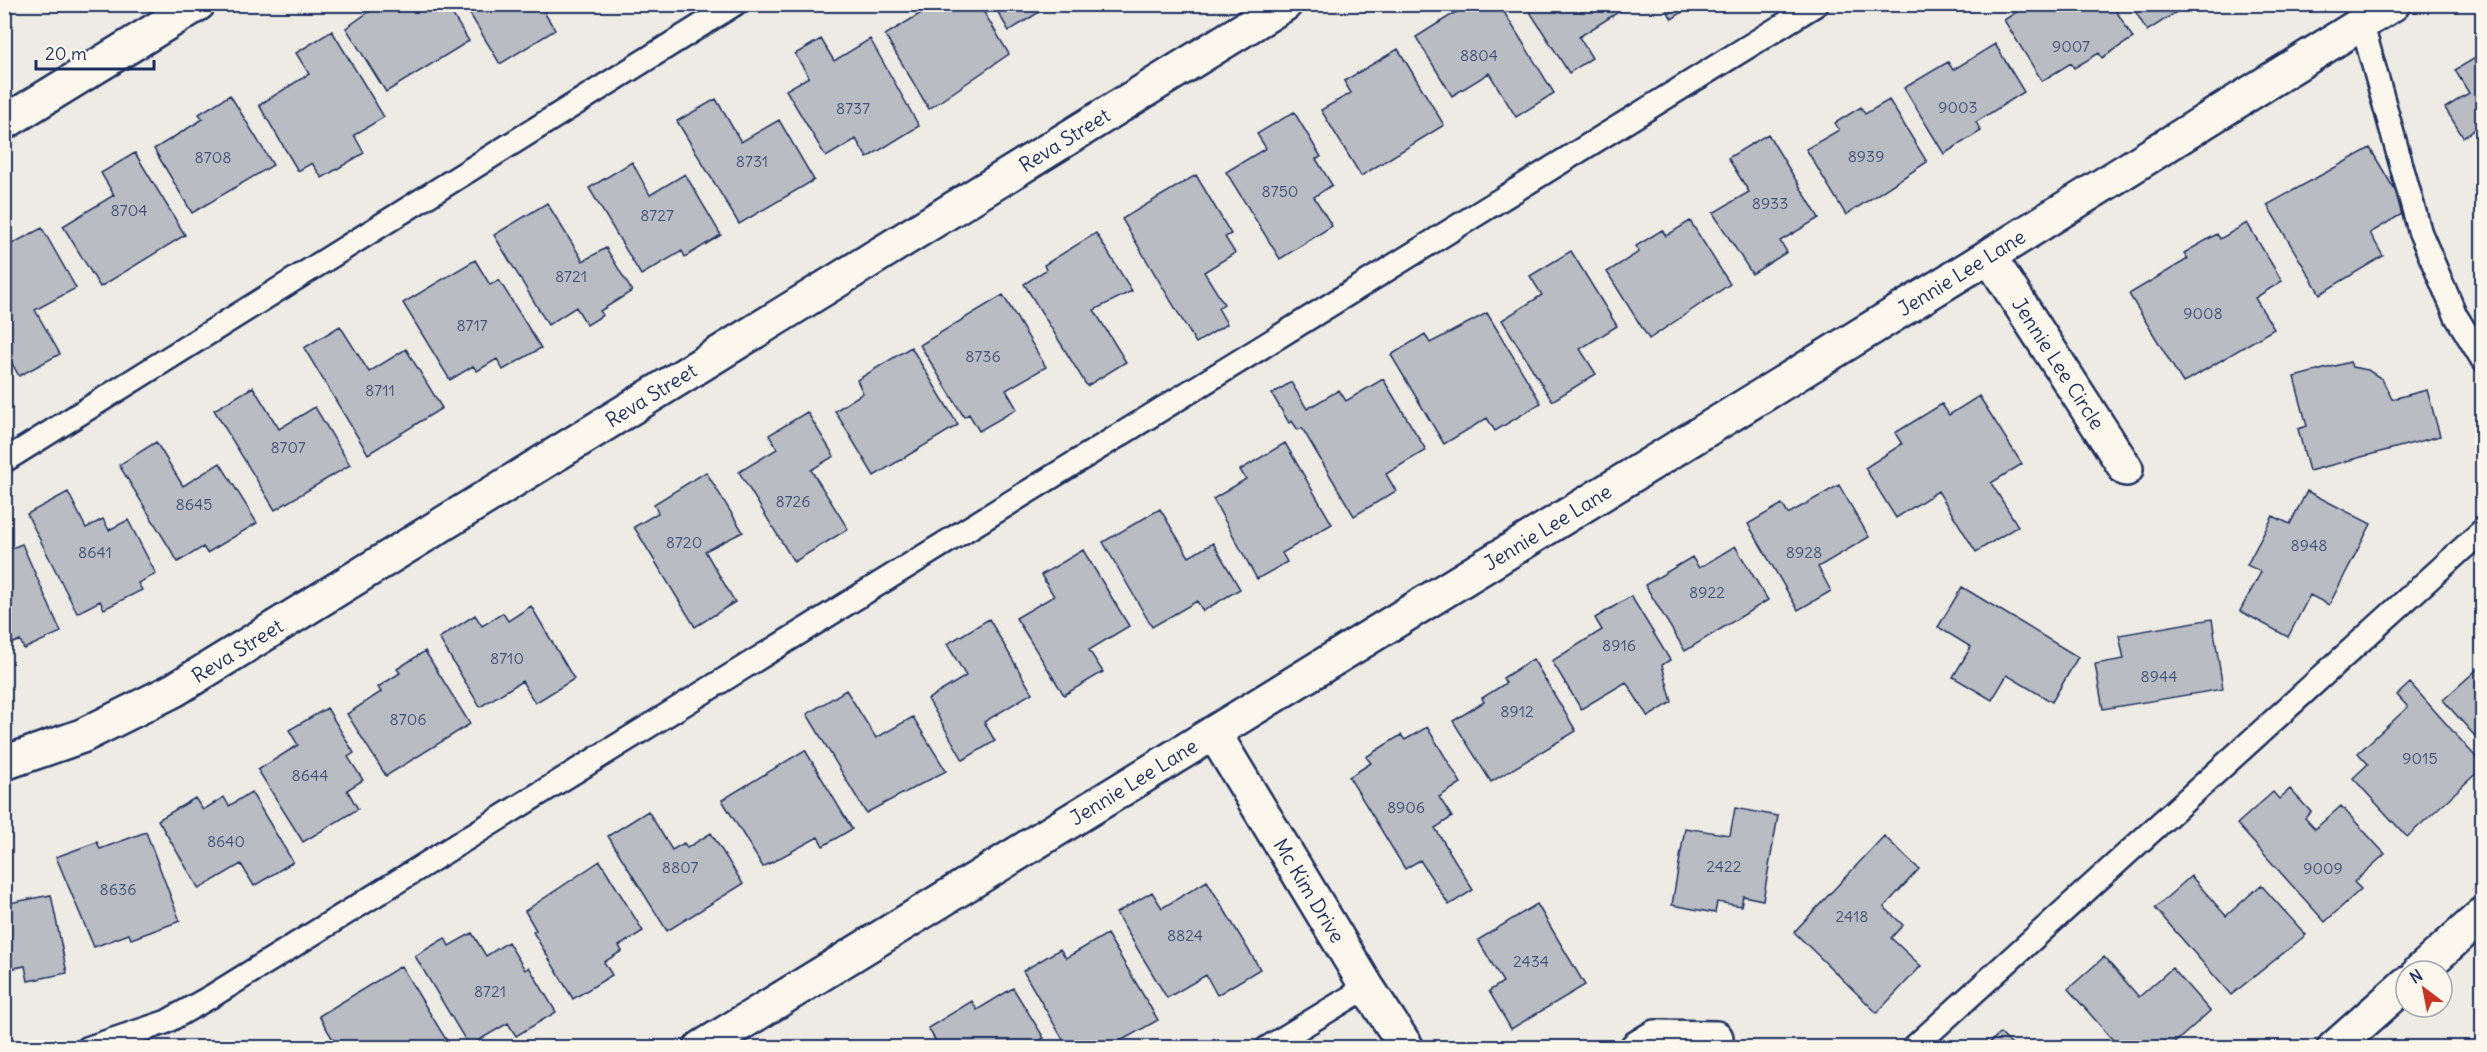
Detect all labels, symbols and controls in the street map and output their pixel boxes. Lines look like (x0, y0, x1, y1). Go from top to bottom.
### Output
scale bar (36, 33, 154, 71)
house number: 9007 (2052, 36, 2090, 56)
text: 20 m (45, 42, 87, 65)
house number: 8804 (1460, 45, 1498, 65)
house number: 9003 (1938, 97, 1978, 117)
house number: 8737 (836, 98, 870, 118)
street label: Reva Street (1014, 102, 1115, 177)
house number: 8939 (1848, 146, 1884, 166)
house number: 8708 (195, 147, 231, 167)
house number: 8731 (736, 151, 768, 171)
house number: 8750 (1262, 181, 1298, 201)
house number: 8933 (1752, 193, 1788, 213)
house number: 8704 (111, 200, 147, 220)
house number: 8727 (640, 205, 674, 225)
street label: Jennie Lee Lane (1893, 223, 2030, 321)
house number: 8721 (555, 266, 587, 286)
street label: Jennie Lee Circle (2007, 293, 2110, 434)
house number: 9008 (2183, 303, 2223, 323)
house number: 8717 (456, 315, 488, 335)
house number: 8736 (965, 346, 1001, 366)
street label: Reva Street (601, 357, 701, 433)
house number: 8711 (365, 380, 395, 400)
house number: 8707 (270, 437, 306, 457)
street label: Jennie Lee Lane (1479, 478, 1616, 576)
house number: 8726 (775, 491, 811, 511)
house number: 8645 (176, 494, 212, 514)
house number: 8720 (666, 532, 702, 552)
house number: 8948 (2291, 535, 2327, 555)
house number: 8641 (78, 542, 112, 562)
house number: 8928 (1786, 542, 1822, 562)
house number: 8922 (1689, 582, 1725, 602)
street label: Reva Street (187, 613, 288, 688)
house number: 8916 (1602, 635, 1636, 655)
house number: 8710 (490, 648, 524, 668)
house number: 8944 (2141, 666, 2177, 686)
house number: 8912 (1500, 701, 1534, 721)
house number: 8706 (390, 709, 426, 729)
street label: Jennie Lee Lane (1065, 733, 1202, 830)
house number: 9015 (2402, 748, 2438, 768)
house number: 8644 (292, 765, 328, 785)
house number: 8906 (1387, 797, 1425, 817)
house number: 8640 (207, 831, 245, 851)
street label: Mc Kim Drive (1268, 834, 1350, 947)
house number: 2422 (1706, 856, 1742, 876)
house number: 8807 (662, 857, 698, 877)
house number: 9009 (2303, 858, 2343, 878)
house number: 8636 (100, 879, 136, 899)
house number: 2418 (1835, 906, 1869, 926)
house number: 8824 (1167, 925, 1203, 945)
house number: 2434 (1513, 951, 1549, 971)
north arrow (2394, 959, 2454, 1019)
text: N (2406, 965, 2426, 988)
house number: 8721 (474, 981, 506, 1001)

